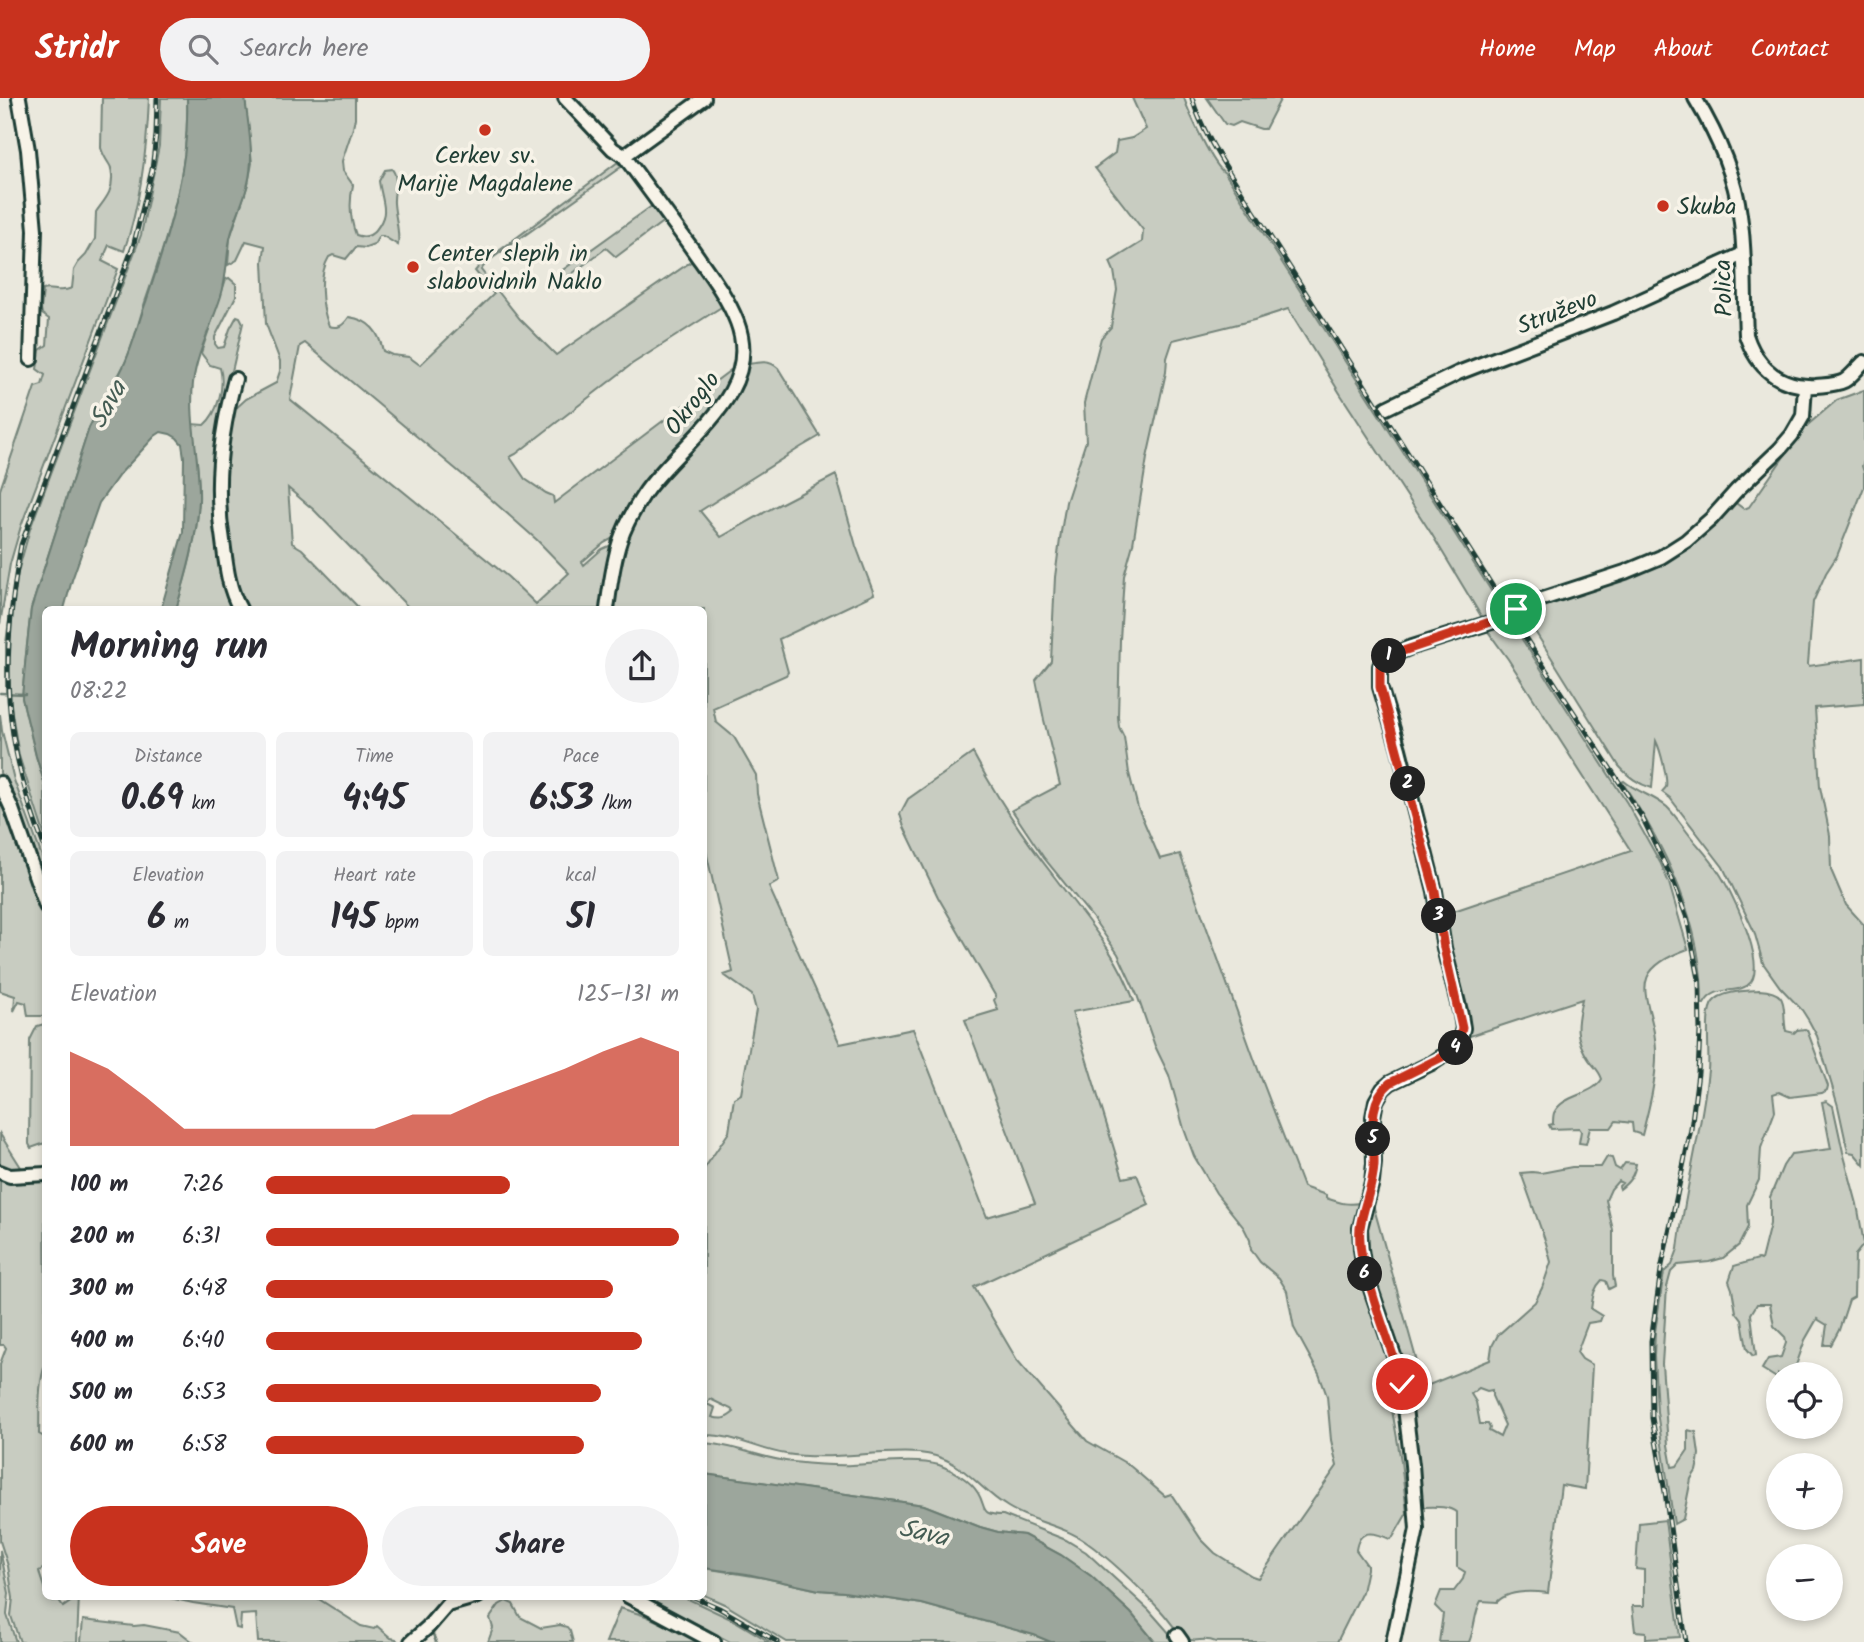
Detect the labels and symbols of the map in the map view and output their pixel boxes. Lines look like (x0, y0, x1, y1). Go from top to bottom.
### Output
marker: Cerkev sv. Marije Magdalene (477, 122, 493, 138)
place label: Cerkev sv. Marije Magdalene (397, 137, 573, 204)
place label: Skuba (1677, 188, 1736, 227)
marker: Skuba (1655, 198, 1671, 214)
place label: Center slepih in slabovidnih Naklo (427, 235, 602, 302)
marker: Center slepih in slabovidnih Naklo (405, 259, 421, 275)
street label: Polica (1704, 259, 1745, 317)
street label: Struževo (1511, 280, 1604, 347)
street label: Okroglo (655, 363, 731, 445)
water label: Sava (78, 372, 140, 437)
pin (1486, 579, 1546, 639)
pin: 1 (1372, 638, 1406, 674)
pin: 2 (1390, 766, 1426, 802)
pin: 3 (1422, 898, 1456, 934)
pin: 4 (1438, 1030, 1474, 1066)
pin: 5 (1356, 1122, 1390, 1156)
pin: 6 (1348, 1256, 1382, 1292)
pin (1372, 1354, 1432, 1414)
water label: Sava (895, 1508, 954, 1560)

